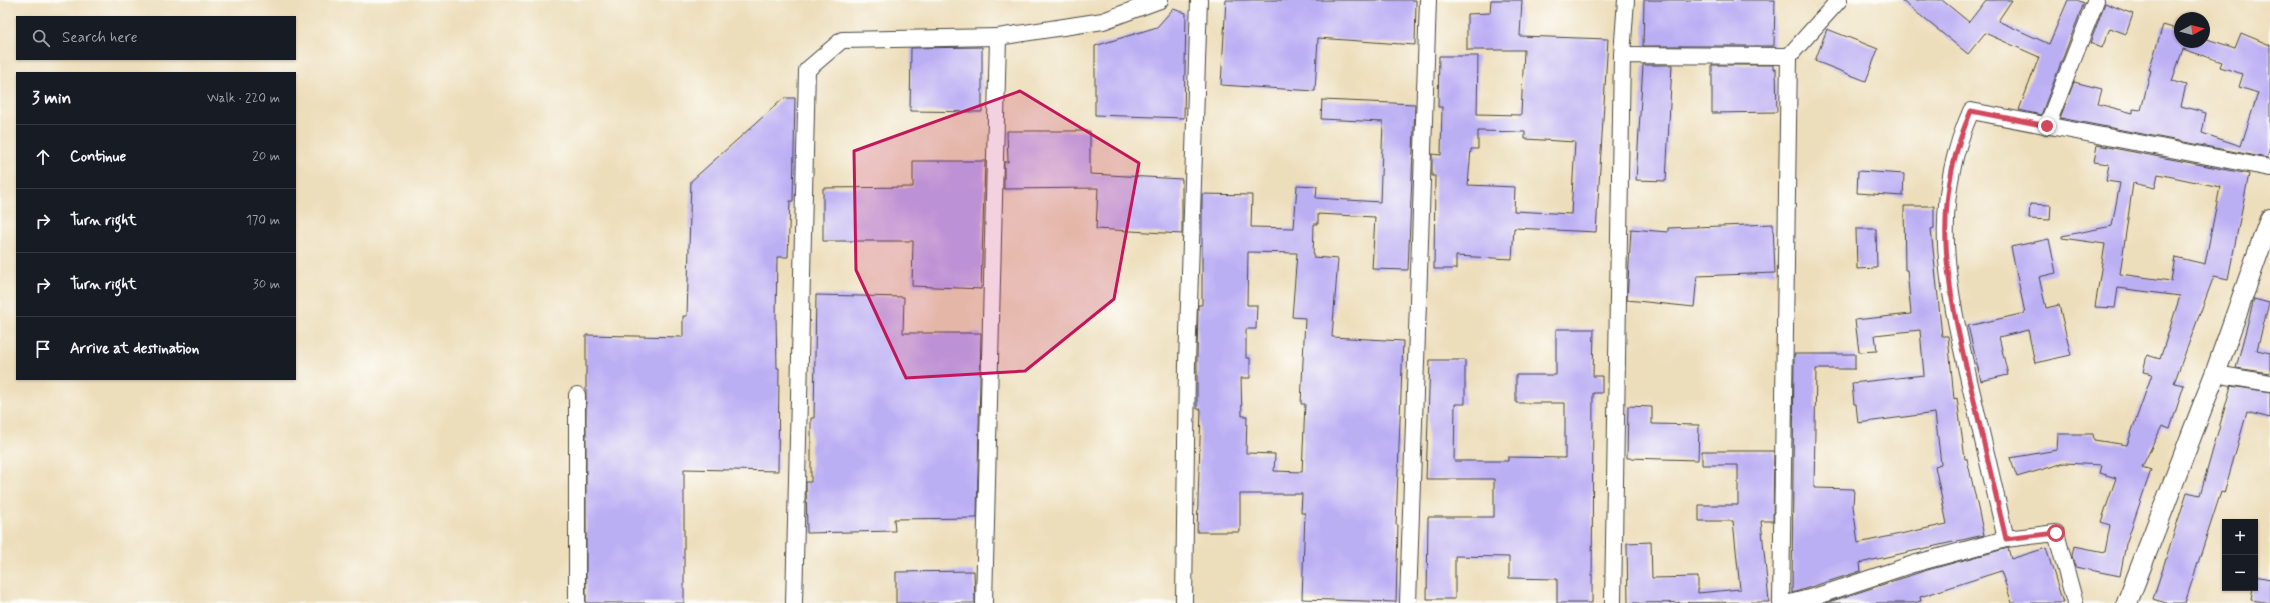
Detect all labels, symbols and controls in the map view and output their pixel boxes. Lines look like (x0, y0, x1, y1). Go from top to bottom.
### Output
north arrow (2174, 12, 2210, 48)
search box (16, 16, 296, 60)
icon: search (30, 27, 52, 49)
text: Search here (62, 28, 138, 48)
text: 3 min (32, 87, 71, 109)
text: Walk · 220 m (207, 90, 280, 107)
route end (2038, 117, 2056, 135)
icon: ahead (32, 146, 54, 168)
text: Continue (70, 147, 126, 167)
text: 20 m (252, 148, 280, 165)
icon: right (32, 210, 54, 232)
text: Turn right (70, 211, 137, 231)
text: 170 m (246, 212, 280, 229)
icon: right (32, 274, 54, 296)
text: Turn right (70, 275, 137, 295)
text: 30 m (253, 276, 280, 293)
icon: arrive (32, 338, 54, 360)
text: Arrive at destination (70, 339, 199, 359)
map controls (2222, 519, 2258, 591)
button: + (2222, 519, 2258, 555)
route start (2047, 524, 2065, 542)
button: − (2222, 555, 2258, 591)

